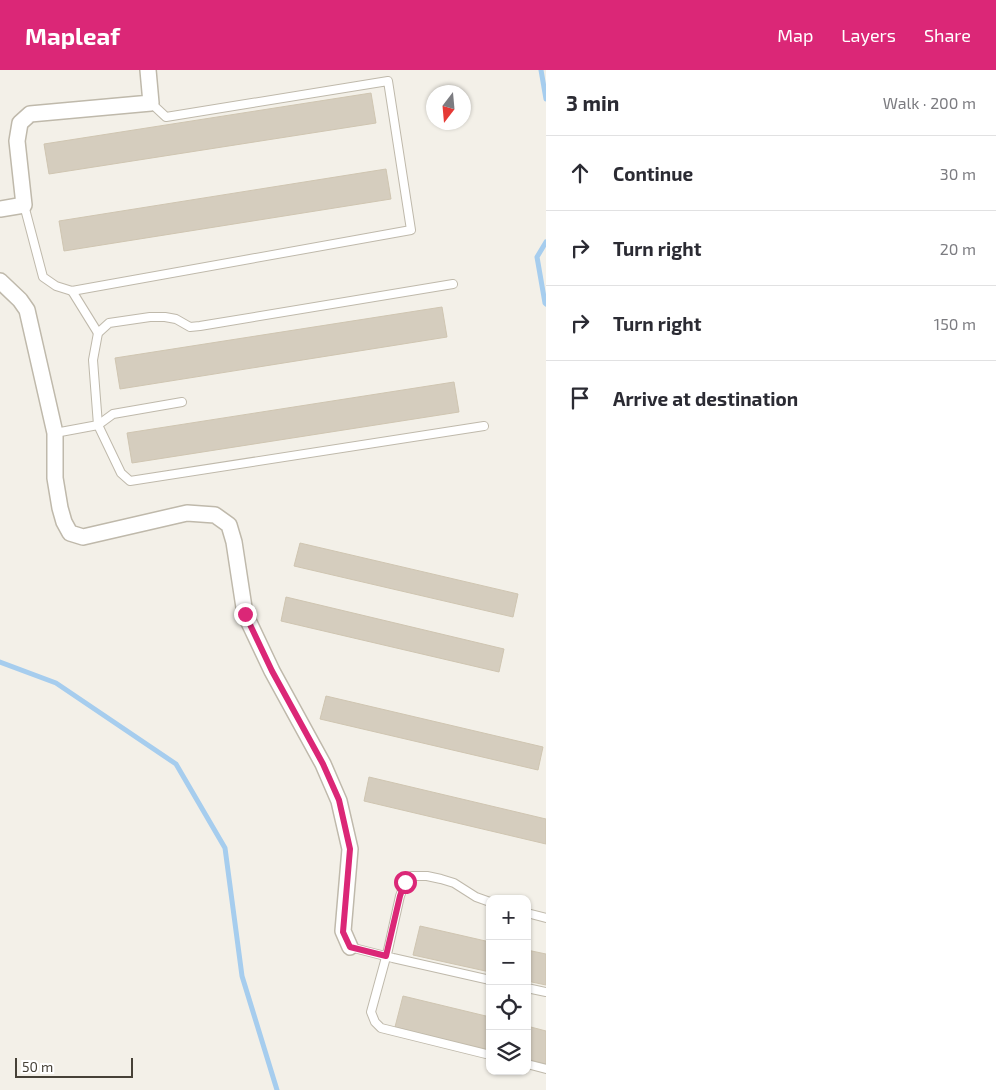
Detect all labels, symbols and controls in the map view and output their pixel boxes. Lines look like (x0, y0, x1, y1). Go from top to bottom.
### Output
text: Mapleaf (25, 21, 120, 50)
text: Map (777, 24, 813, 46)
text: Layers (841, 24, 896, 46)
text: Share (924, 24, 971, 46)
north arrow (426, 85, 471, 130)
text: 3 min (566, 90, 619, 115)
text: Walk · 200 m (883, 93, 976, 112)
icon: ahead (566, 159, 594, 187)
text: Continue (613, 162, 693, 185)
text: 30 m (940, 164, 976, 183)
icon: right (566, 234, 594, 262)
text: Turn right (613, 237, 701, 260)
text: 20 m (940, 239, 976, 258)
icon: right (566, 309, 594, 337)
text: Turn right (613, 312, 701, 335)
text: 150 m (934, 314, 976, 333)
icon: arrive (566, 384, 594, 412)
text: Arrive at destination (613, 387, 798, 410)
route end (234, 603, 257, 626)
route start (394, 871, 417, 894)
map controls (486, 895, 531, 1075)
button: + (486, 895, 531, 940)
button: − (486, 940, 531, 985)
button: locate (486, 985, 531, 1030)
button: layers (486, 1030, 531, 1075)
scale bar (15, 1055, 132, 1078)
text: 50 m (22, 1058, 53, 1075)

